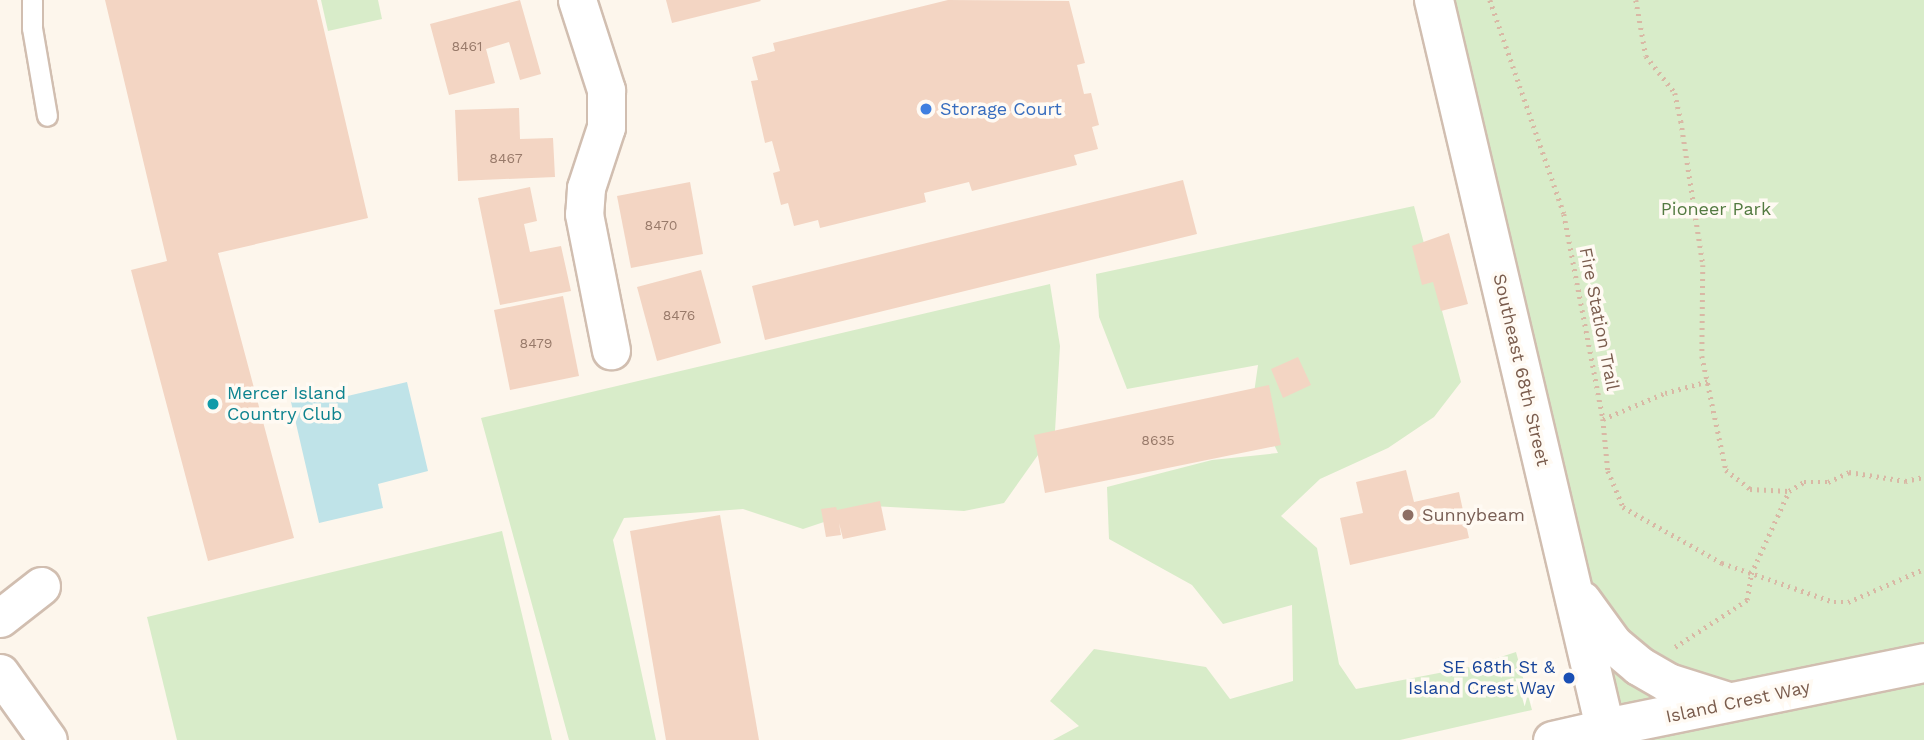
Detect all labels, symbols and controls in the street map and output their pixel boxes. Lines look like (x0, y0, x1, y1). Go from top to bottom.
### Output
house number: 8461 (451, 38, 483, 54)
place label: Storage Court (940, 98, 1062, 120)
marker: Storage Court (918, 101, 934, 117)
house number: 8467 (489, 150, 523, 166)
park label: Pioneer Park (1661, 198, 1771, 220)
house number: 8470 (645, 217, 677, 233)
street label: Fire Station Trail (1574, 245, 1624, 393)
street label: Southeast 68th Street (1488, 272, 1554, 468)
house number: 8476 (663, 307, 695, 323)
house number: 8479 (520, 335, 552, 351)
place label: Mercer Island Country Club (227, 383, 346, 426)
marker: Mercer Island Country Club (205, 396, 221, 412)
house number: 8635 (1141, 432, 1175, 448)
place label: Sunnybeam (1422, 504, 1525, 526)
marker: Sunnybeam (1400, 507, 1416, 523)
place label: SE 68th St & Island Crest Way (1408, 657, 1555, 700)
marker: SE 68th St & Island Crest Way (1561, 670, 1577, 686)
street label: Island Crest Way (1664, 676, 1812, 728)

